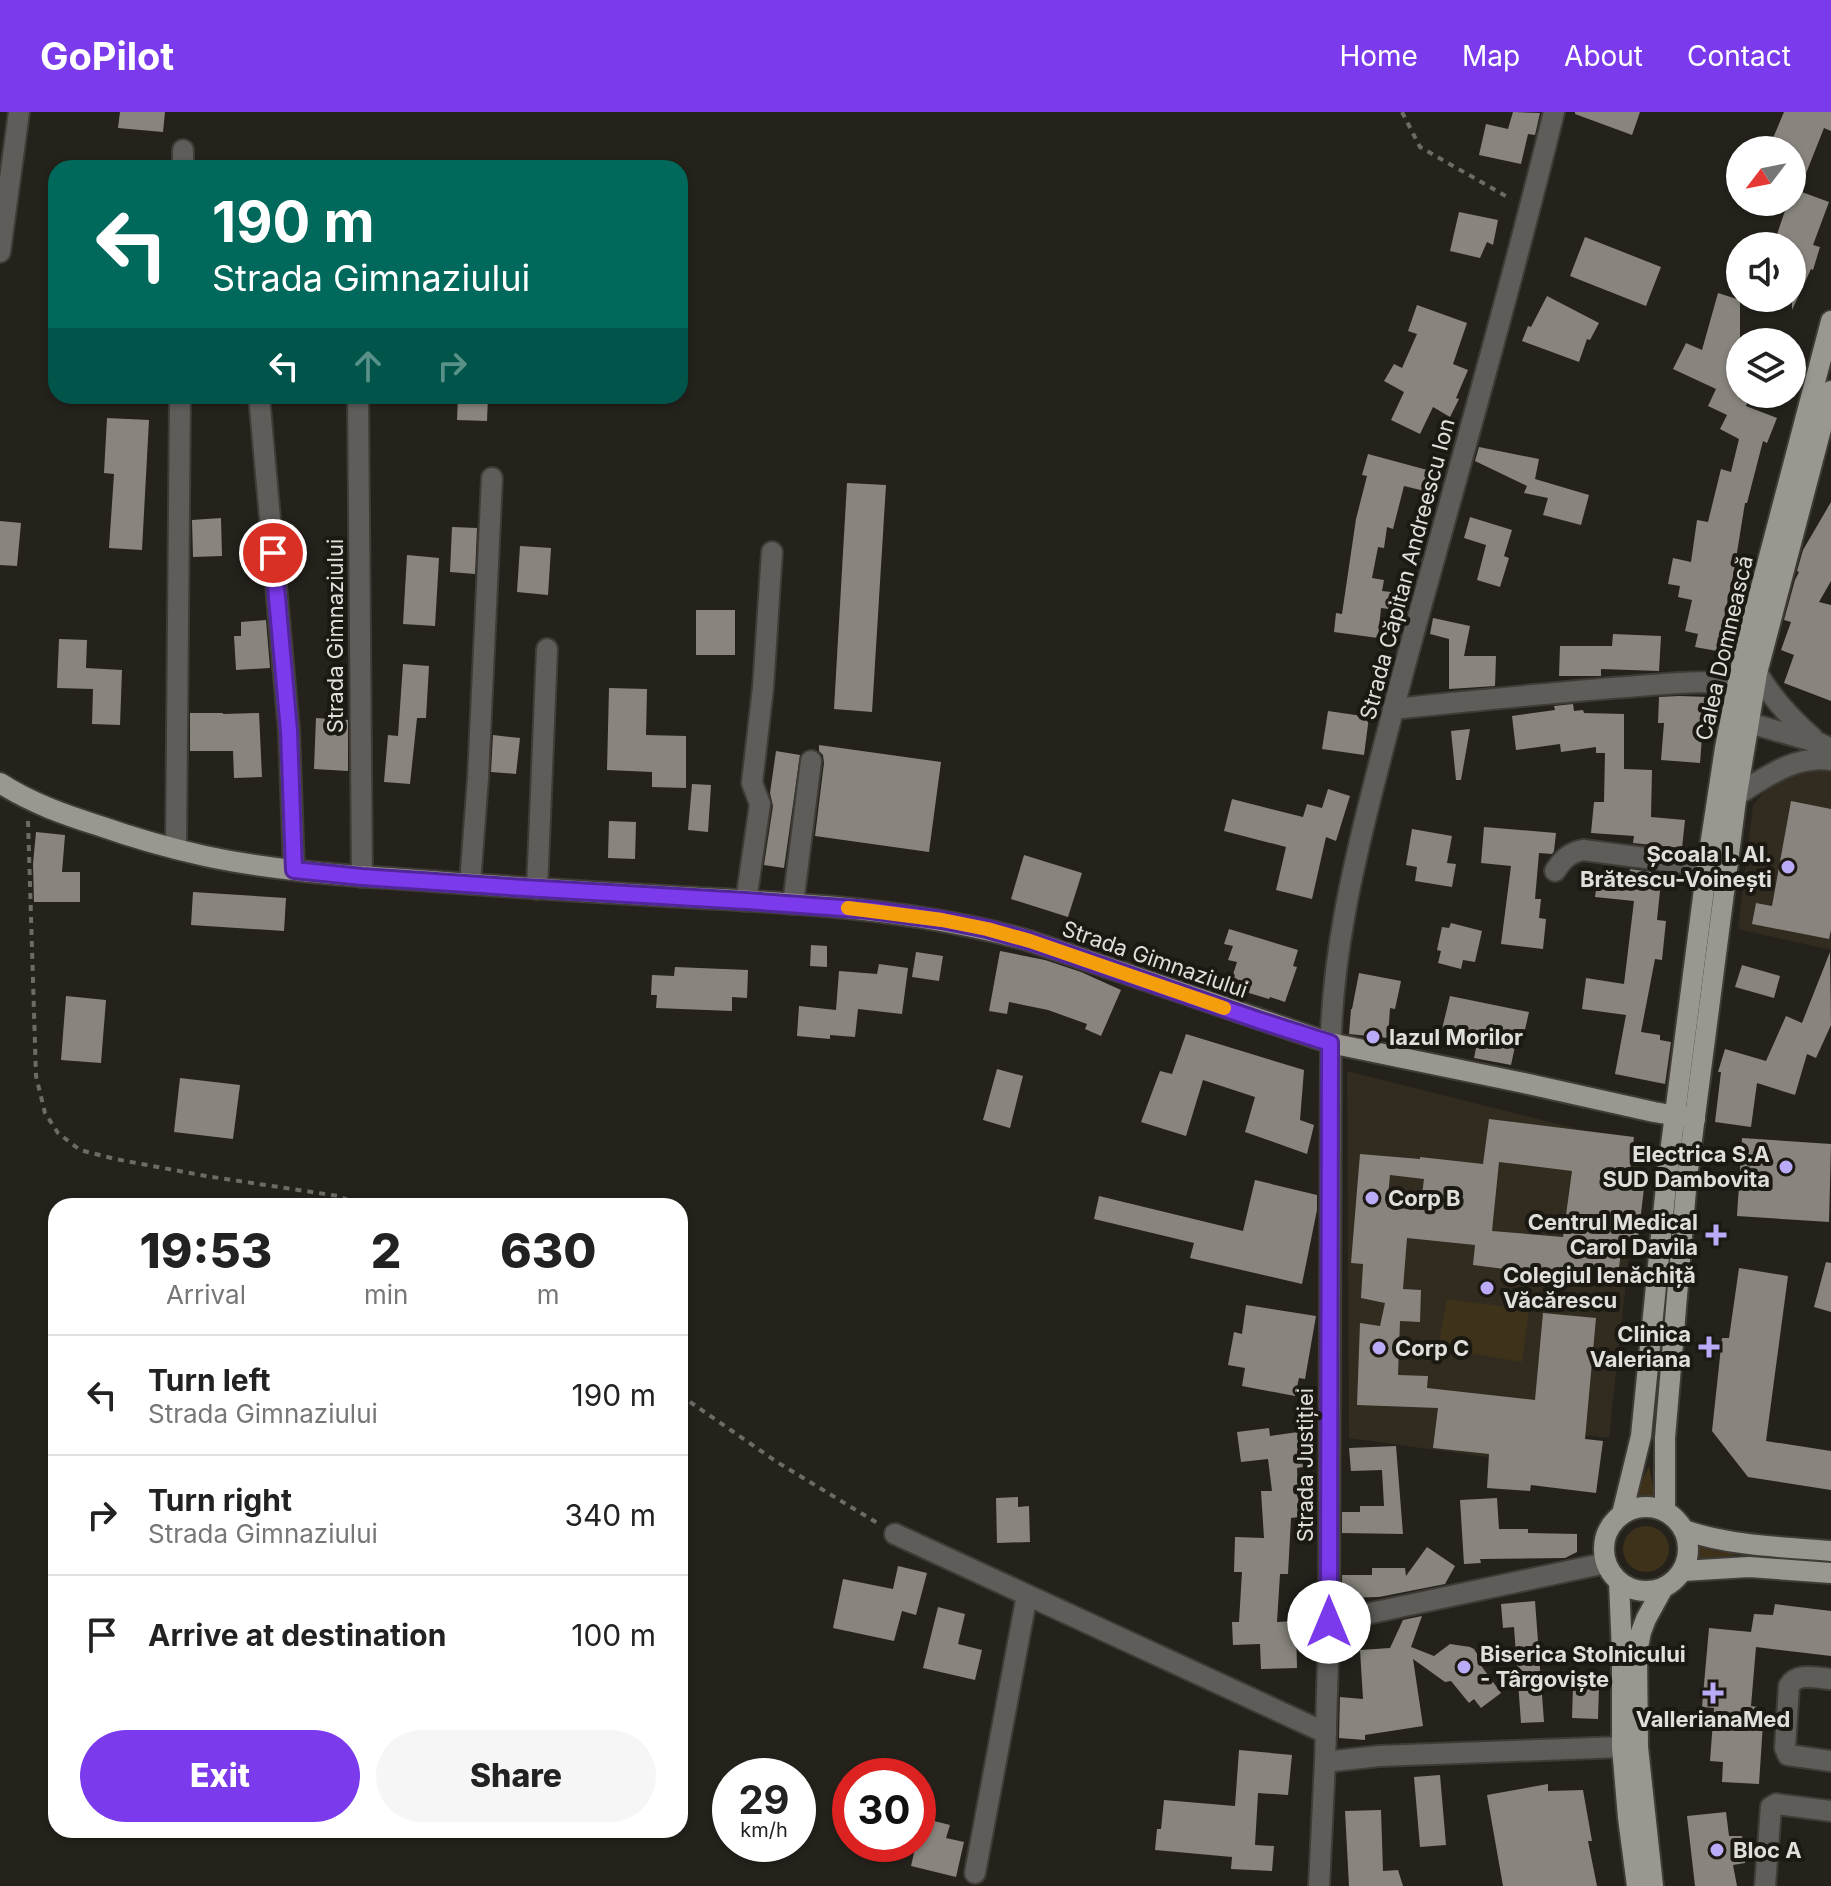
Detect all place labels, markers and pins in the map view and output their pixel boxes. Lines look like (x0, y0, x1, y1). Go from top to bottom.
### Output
pin (239, 519, 307, 587)
place label: Școala I. Al. Brătescu-Voinești (1580, 841, 1772, 892)
marker: Școala I. Al. Brătescu-Voinești (1779, 858, 1797, 876)
place label: Iazul Morilor (1389, 1024, 1523, 1050)
marker: Iazul Morilor (1364, 1028, 1382, 1046)
place label: Electrica S.A SUD Dambovita (1603, 1141, 1770, 1192)
marker: Electrica S.A SUD Dambovita (1777, 1158, 1795, 1176)
place label: Corp B (1388, 1185, 1461, 1211)
marker: Corp B (1363, 1189, 1381, 1207)
place label: Centrul Medical Carol Davila (1528, 1209, 1698, 1260)
marker: Centrul Medical Carol Davila (1705, 1224, 1727, 1246)
place label: Colegiul Ienăchiță Văcărescu (1503, 1262, 1696, 1313)
marker: Colegiul Ienăchiță Văcărescu (1478, 1279, 1496, 1297)
place label: Clinica Valeriana (1590, 1321, 1691, 1372)
place label: Corp C (1395, 1335, 1469, 1361)
marker: Clinica Valeriana (1698, 1336, 1720, 1358)
marker: Corp C (1370, 1339, 1388, 1357)
place label: Biserica Stolnicului - Târgoviște (1480, 1641, 1686, 1692)
marker: Biserica Stolnicului - Târgoviște (1455, 1658, 1473, 1676)
marker: VallerianaMed (1704, 1684, 1722, 1702)
place label: VallerianaMed (1636, 1706, 1790, 1732)
place label: Bloc A (1733, 1837, 1802, 1863)
marker: Bloc A (1708, 1841, 1726, 1859)

